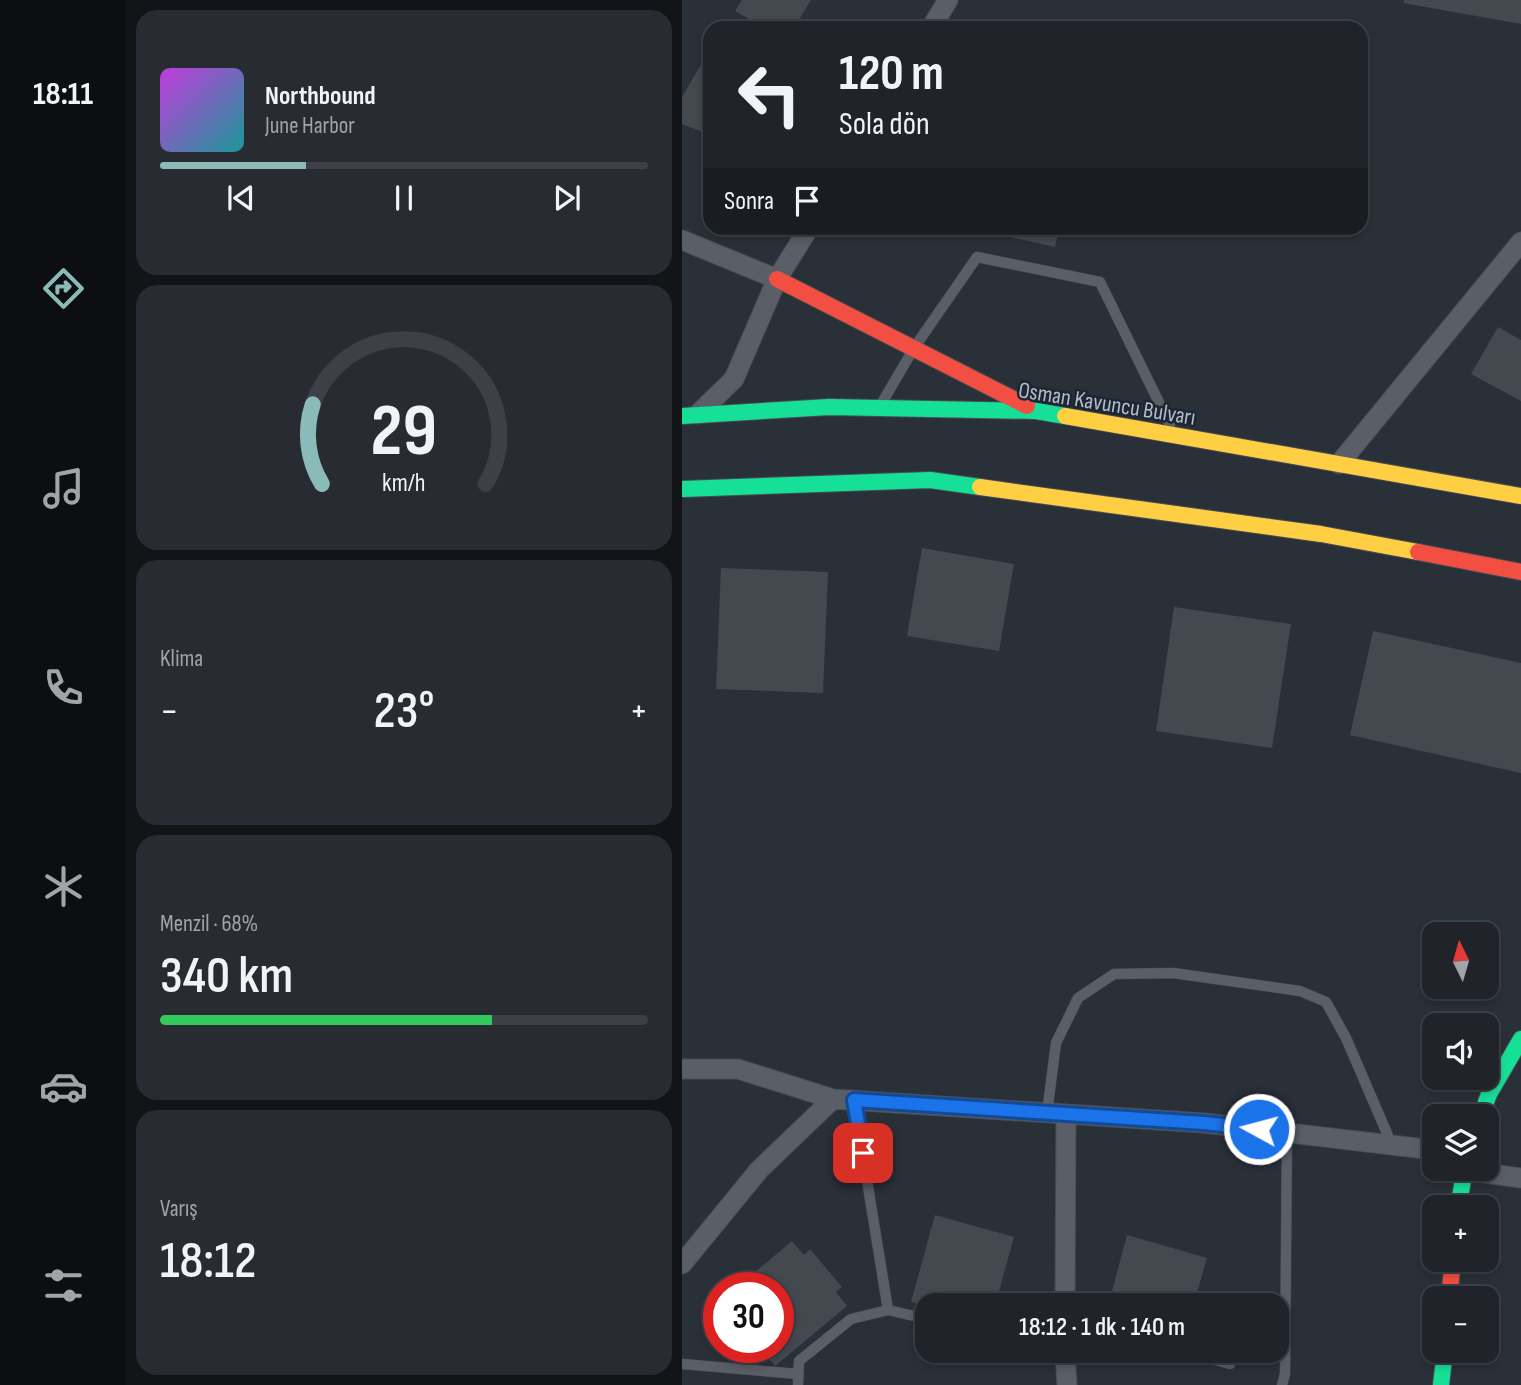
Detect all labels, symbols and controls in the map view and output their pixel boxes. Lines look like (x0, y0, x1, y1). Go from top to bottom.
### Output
text: 120 m (839, 45, 944, 104)
icon: left (724, 49, 815, 140)
text: 18:11 (33, 75, 93, 114)
text: Northbound (265, 81, 376, 112)
text: Sola dön (839, 105, 930, 144)
text: June Harbor (265, 112, 355, 140)
icon: previous (222, 179, 260, 217)
icon: pause (385, 179, 423, 217)
icon: next (548, 179, 586, 217)
icon: arrive (788, 182, 826, 220)
text: Sonra (724, 186, 774, 217)
icon: directions (39, 264, 88, 313)
street label: Osman Kavuncu Bulvarı (1016, 376, 1197, 432)
text: 29 (371, 388, 437, 476)
icon: music (39, 464, 88, 513)
text: km/h (382, 467, 426, 498)
text: Klima (160, 645, 203, 673)
icon: phone (39, 663, 88, 712)
text: 23° (374, 680, 434, 743)
text: − (160, 689, 179, 734)
text: + (629, 689, 648, 734)
icon: climate (39, 862, 88, 911)
text: Menzil · 68% (160, 910, 258, 938)
north arrow (1422, 922, 1499, 999)
map controls (1422, 922, 1499, 1363)
text: 340 km (160, 945, 293, 1008)
button: sound (1422, 1013, 1499, 1090)
icon: car (39, 1062, 88, 1111)
position arrow (1222, 1092, 1296, 1166)
button: layers (1422, 1104, 1499, 1181)
pin (833, 1123, 893, 1183)
icon: arrive (844, 1134, 882, 1172)
text: Varış (160, 1195, 198, 1223)
button: + (1422, 1195, 1499, 1272)
text: 18:12 (160, 1230, 256, 1293)
icon: filters (39, 1261, 88, 1310)
speed limit sign: 30 (703, 1272, 794, 1363)
button: − (1422, 1286, 1499, 1363)
text: 18:12 · 1 dk · 140 m (1019, 1312, 1185, 1343)

